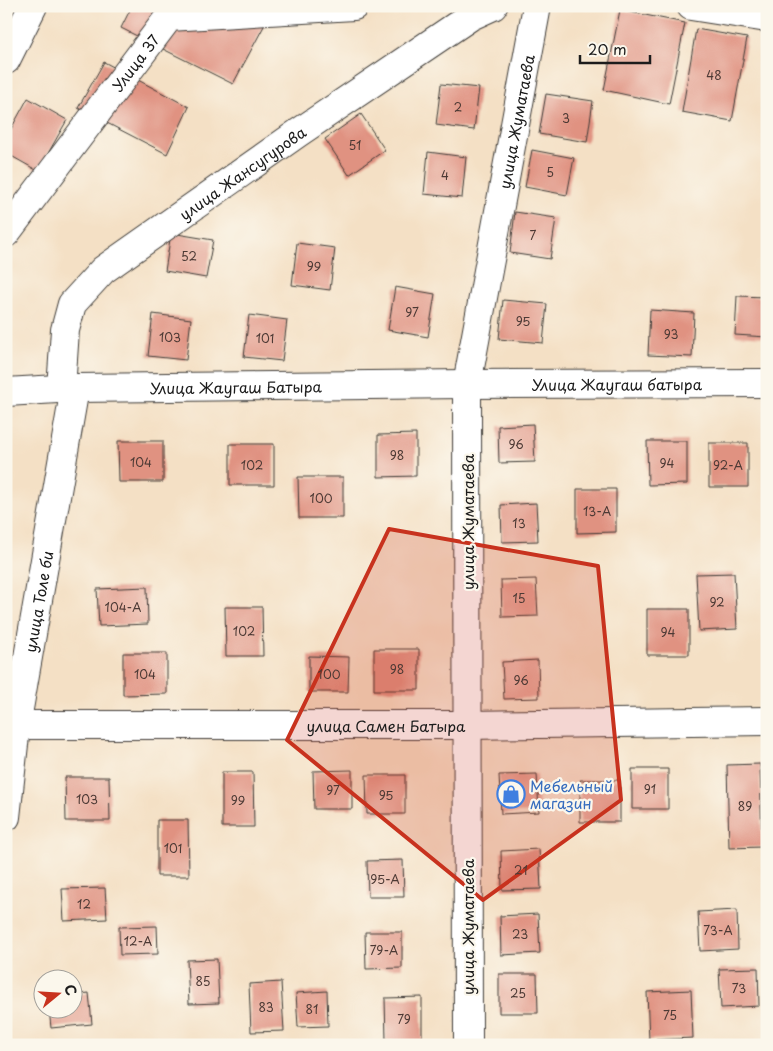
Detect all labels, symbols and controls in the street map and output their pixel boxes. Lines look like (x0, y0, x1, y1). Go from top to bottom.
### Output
street label: Улица 37 (106, 29, 164, 96)
scale bar (580, 32, 650, 64)
text: 20 m (588, 37, 627, 60)
street label: улица Жуматаева (492, 52, 539, 190)
house number: 48 (706, 66, 722, 84)
house number: 2 (454, 98, 462, 116)
house number: 3 (562, 109, 570, 127)
street label: улица Жансугурова (174, 119, 311, 225)
house number: 51 (349, 136, 361, 154)
house number: 5 (546, 163, 554, 181)
house number: 4 (441, 166, 449, 184)
house number: 7 (530, 226, 537, 244)
house number: 52 (181, 247, 197, 265)
house number: 99 (307, 257, 321, 275)
house number: 97 (405, 303, 419, 321)
house number: 95 (516, 312, 530, 330)
house number: 93 (664, 325, 678, 343)
house number: 103 (159, 328, 181, 346)
house number: 101 (256, 329, 274, 347)
street label: Улица Жаугаш батыра (532, 372, 703, 395)
street label: Улица Жаугаш Батыра (150, 374, 323, 399)
house number: 96 (508, 435, 524, 453)
house number: 98 (390, 446, 404, 464)
house number: 104 (130, 453, 152, 471)
street label: улица Жуматаева (456, 453, 479, 590)
house number: 94 (660, 454, 675, 472)
house number: 102 (241, 456, 263, 474)
house number: 92-А (713, 456, 743, 474)
house number: 100 (310, 489, 333, 507)
house number: 13-А (583, 502, 611, 520)
house number: 13 (512, 514, 526, 532)
street label: улица Толе би (18, 549, 58, 654)
house number: 15 (512, 589, 526, 607)
house number: 92 (709, 593, 725, 611)
house number: 104-А (105, 598, 141, 616)
house number: 102 (233, 622, 255, 640)
house number: 94 (661, 623, 676, 641)
house number: 98 (390, 660, 404, 678)
house number: 104 (134, 665, 156, 683)
house number: 100 (318, 665, 341, 683)
house number: 96 (513, 671, 529, 689)
street label: улица Самен Батыра (307, 714, 466, 737)
place label: Мебельный магазин (530, 774, 613, 814)
shop icon: Мебельный магазин (496, 779, 526, 809)
house number: 91 (644, 780, 656, 798)
house number: 97 (326, 781, 340, 799)
house number: 95 (379, 786, 393, 804)
house number: 103 (76, 790, 98, 808)
house number: 99 (231, 791, 245, 809)
house number: 89 (738, 797, 752, 815)
house number: 101 (164, 839, 182, 857)
street label: улица Жуматаева (456, 858, 479, 995)
house number: 21 (514, 861, 528, 879)
house number: 95-А (370, 870, 400, 888)
house number: 12 (77, 895, 91, 913)
house number: 73-А (703, 921, 733, 939)
house number: 23 (512, 925, 528, 943)
house number: 12-А (124, 932, 152, 950)
house number: 79-А (370, 941, 398, 959)
north arrow (32, 968, 82, 1018)
house number: 85 (196, 972, 210, 990)
house number: 73 (732, 979, 746, 997)
text: С (59, 982, 82, 998)
house number: 25 (510, 984, 526, 1002)
house number: 83 (258, 998, 274, 1016)
house number: 81 (306, 1000, 318, 1018)
house number: 75 (663, 1006, 677, 1024)
house number: 79 (397, 1010, 411, 1028)

